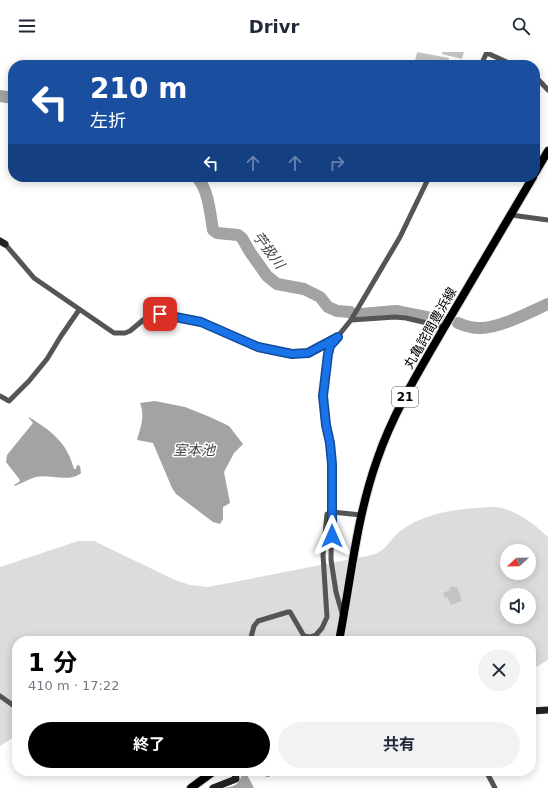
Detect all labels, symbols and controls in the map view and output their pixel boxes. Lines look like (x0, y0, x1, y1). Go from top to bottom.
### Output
icon: menu (16, 15, 38, 37)
icon: search (510, 15, 532, 37)
text: Drivr (249, 16, 299, 37)
text: 210 m (90, 72, 187, 105)
icon: left (24, 76, 76, 128)
text: 左折 (90, 110, 126, 131)
icon: left (200, 152, 222, 174)
icon: ahead (242, 152, 264, 174)
icon: ahead (284, 152, 306, 174)
icon: right (326, 152, 348, 174)
water label: 苧扱川 (250, 228, 289, 273)
street label: 丸亀詫間豊浜線 (401, 285, 459, 371)
pin (143, 297, 177, 331)
icon: arrive (149, 303, 171, 325)
road number: 21 (392, 387, 418, 407)
water label: 室本池 (173, 442, 217, 458)
position arrow (311, 515, 353, 557)
north arrow (500, 544, 536, 580)
map controls (500, 544, 536, 624)
button: sound (500, 588, 536, 624)
text: 1 分 (28, 649, 77, 677)
button: close (478, 649, 520, 691)
text: 410 m · 17:22 (28, 678, 119, 693)
button: 終了 (28, 722, 270, 768)
button: 共有 (278, 722, 520, 768)

